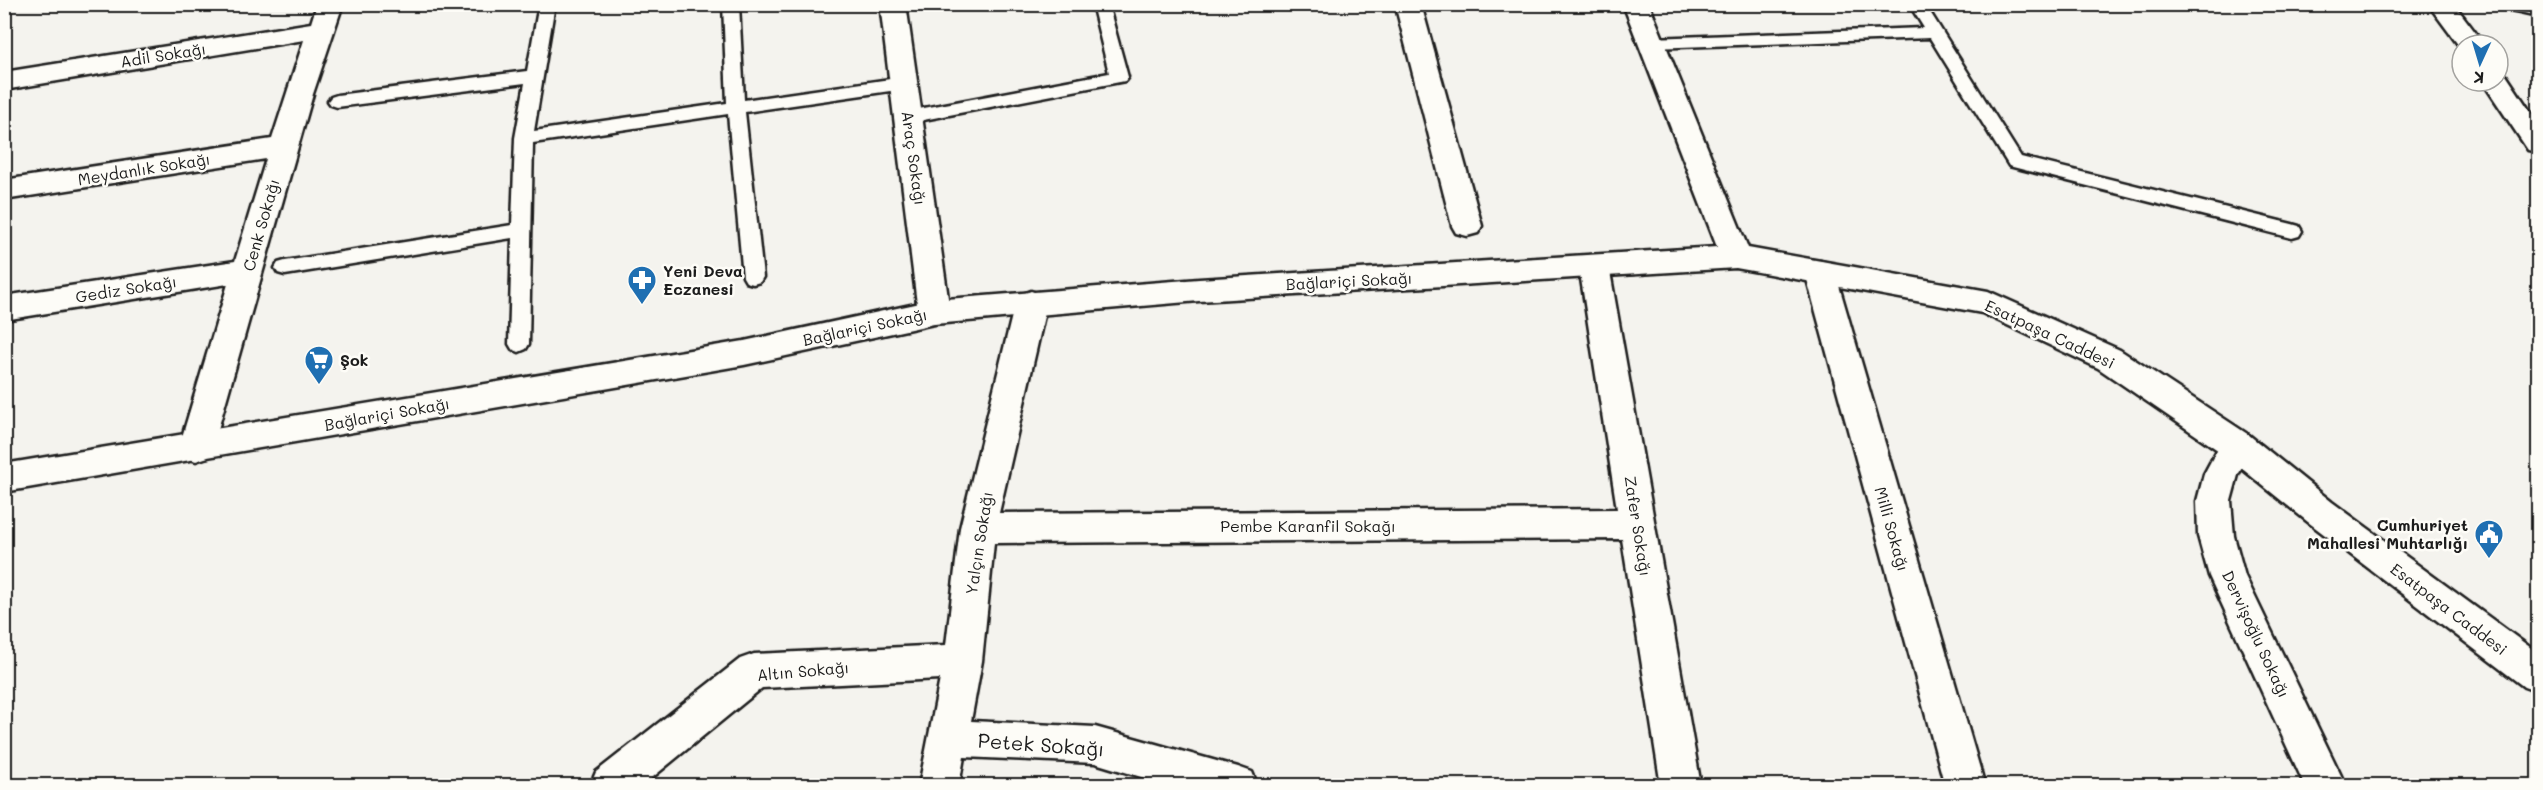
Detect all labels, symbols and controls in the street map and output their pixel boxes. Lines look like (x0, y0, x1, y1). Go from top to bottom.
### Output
north arrow (2450, 33, 2510, 93)
street label: Adil Sokağı (119, 37, 207, 72)
text: K (2473, 68, 2485, 89)
street label: Araç Sokağı (897, 109, 931, 206)
street label: Meydanlık Sokağı (76, 148, 212, 189)
street label: Cenk Sokağı (237, 176, 284, 273)
place label: Yeni Deva Eczanesi (663, 260, 743, 299)
pharmacy icon: Yeni Deva Eczanesi (626, 264, 658, 306)
street label: Bağlariçi Sokağı (1285, 267, 1413, 294)
street label: Gediz Sokağı (74, 270, 178, 307)
street label: Esatpaşa Caddesi (1982, 294, 2119, 373)
street label: Bağlariçi Sokağı (801, 303, 929, 350)
supermarket icon: Şok (303, 344, 335, 386)
place label: Şok (340, 349, 368, 370)
street label: Bağlariçi Sokağı (323, 392, 451, 435)
street label: Zafer Sokağı (1620, 474, 1657, 578)
street label: Milli Sokağı (1870, 484, 1915, 574)
street label: Yalçın Sokağı (960, 490, 997, 596)
place label: Cumhuriyet Mahallesi Muhtarlığı (2307, 514, 2468, 553)
street label: Pembe Karanfil Sokağı (1220, 515, 1396, 536)
public building icon: Cumhuriyet Mahallesi Muhtarlığı (2473, 518, 2505, 560)
street label: Esatpaşa Caddesi (2387, 558, 2512, 659)
street label: Dervişoğlu Sokağı (2218, 567, 2295, 701)
street label: Altın Sokağı (756, 656, 850, 685)
street label: Petek Sokağı (977, 727, 1105, 761)

